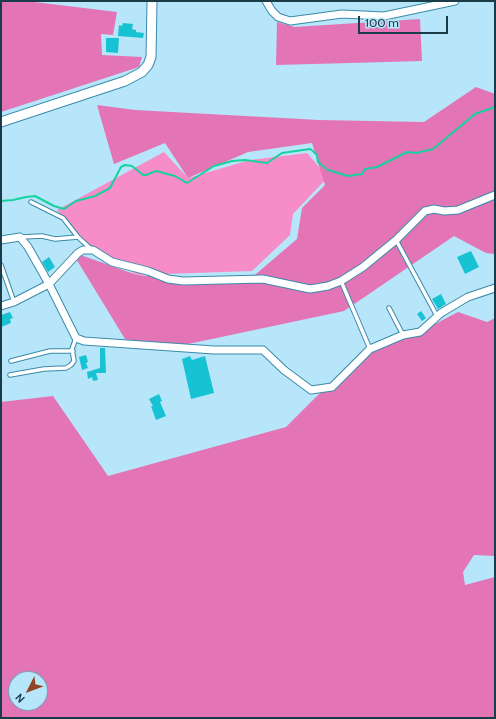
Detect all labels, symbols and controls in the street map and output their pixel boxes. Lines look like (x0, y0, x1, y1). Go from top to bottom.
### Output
scale bar (360, 8, 450, 34)
text: 100 m (365, 15, 399, 30)
north arrow (8, 671, 48, 711)
text: N (12, 691, 28, 706)

